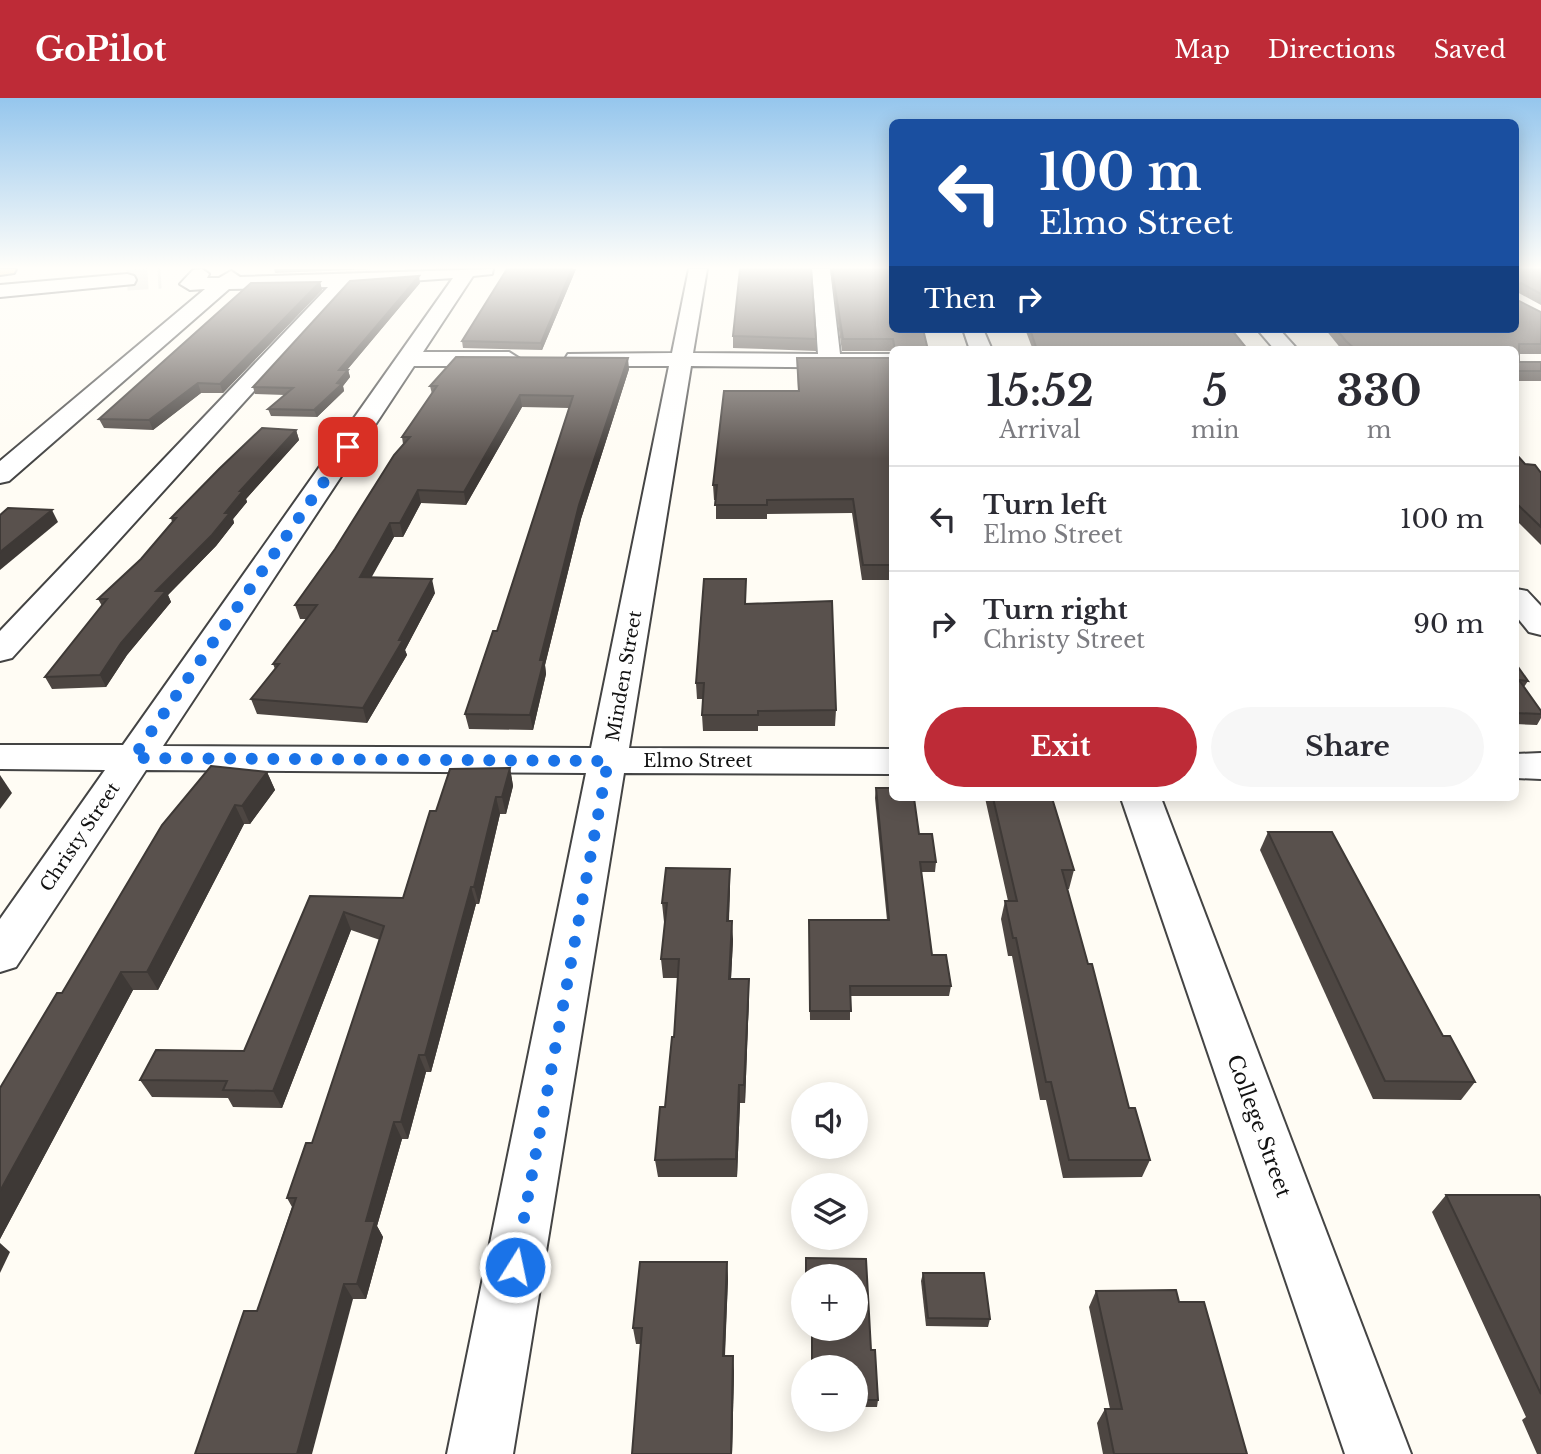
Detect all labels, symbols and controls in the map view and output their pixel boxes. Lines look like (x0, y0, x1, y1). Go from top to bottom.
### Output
text: GoPilot (35, 29, 167, 70)
text: Map (1174, 35, 1230, 64)
text: Directions (1268, 35, 1396, 64)
text: Saved (1434, 35, 1506, 64)
text: 100 m (1039, 142, 1202, 203)
icon: left (924, 147, 1015, 238)
text: Elmo Street (1039, 203, 1233, 243)
icon: right (1010, 280, 1048, 318)
text: Then (924, 283, 996, 315)
text: 15:52 (986, 365, 1094, 417)
text: 5 (1203, 365, 1228, 417)
text: 330 (1337, 365, 1422, 417)
text: Arrival (999, 416, 1081, 444)
text: min (1191, 416, 1239, 444)
text: m (1367, 416, 1392, 444)
pin (318, 417, 378, 477)
icon: arrive (329, 428, 367, 466)
text: Turn left (983, 489, 1107, 521)
icon: left (924, 500, 962, 538)
text: 100 m (1400, 503, 1484, 535)
text: Elmo Street (983, 521, 1123, 549)
text: Turn right (983, 594, 1128, 626)
icon: right (924, 605, 962, 643)
text: 90 m (1413, 608, 1484, 640)
street label: Minden Street (602, 609, 646, 743)
text: Christy Street (983, 626, 1145, 654)
button: Exit (924, 707, 1197, 787)
button: Share (1211, 707, 1484, 787)
street label: Elmo Street (643, 750, 753, 772)
street label: Christy Street (35, 778, 125, 896)
street label: College Street (1221, 1051, 1297, 1201)
map controls (791, 1082, 868, 1432)
button: sound (791, 1082, 868, 1159)
button: layers (791, 1173, 868, 1250)
position arrow (478, 1230, 552, 1304)
button: + (791, 1264, 868, 1341)
button: − (791, 1355, 868, 1432)

